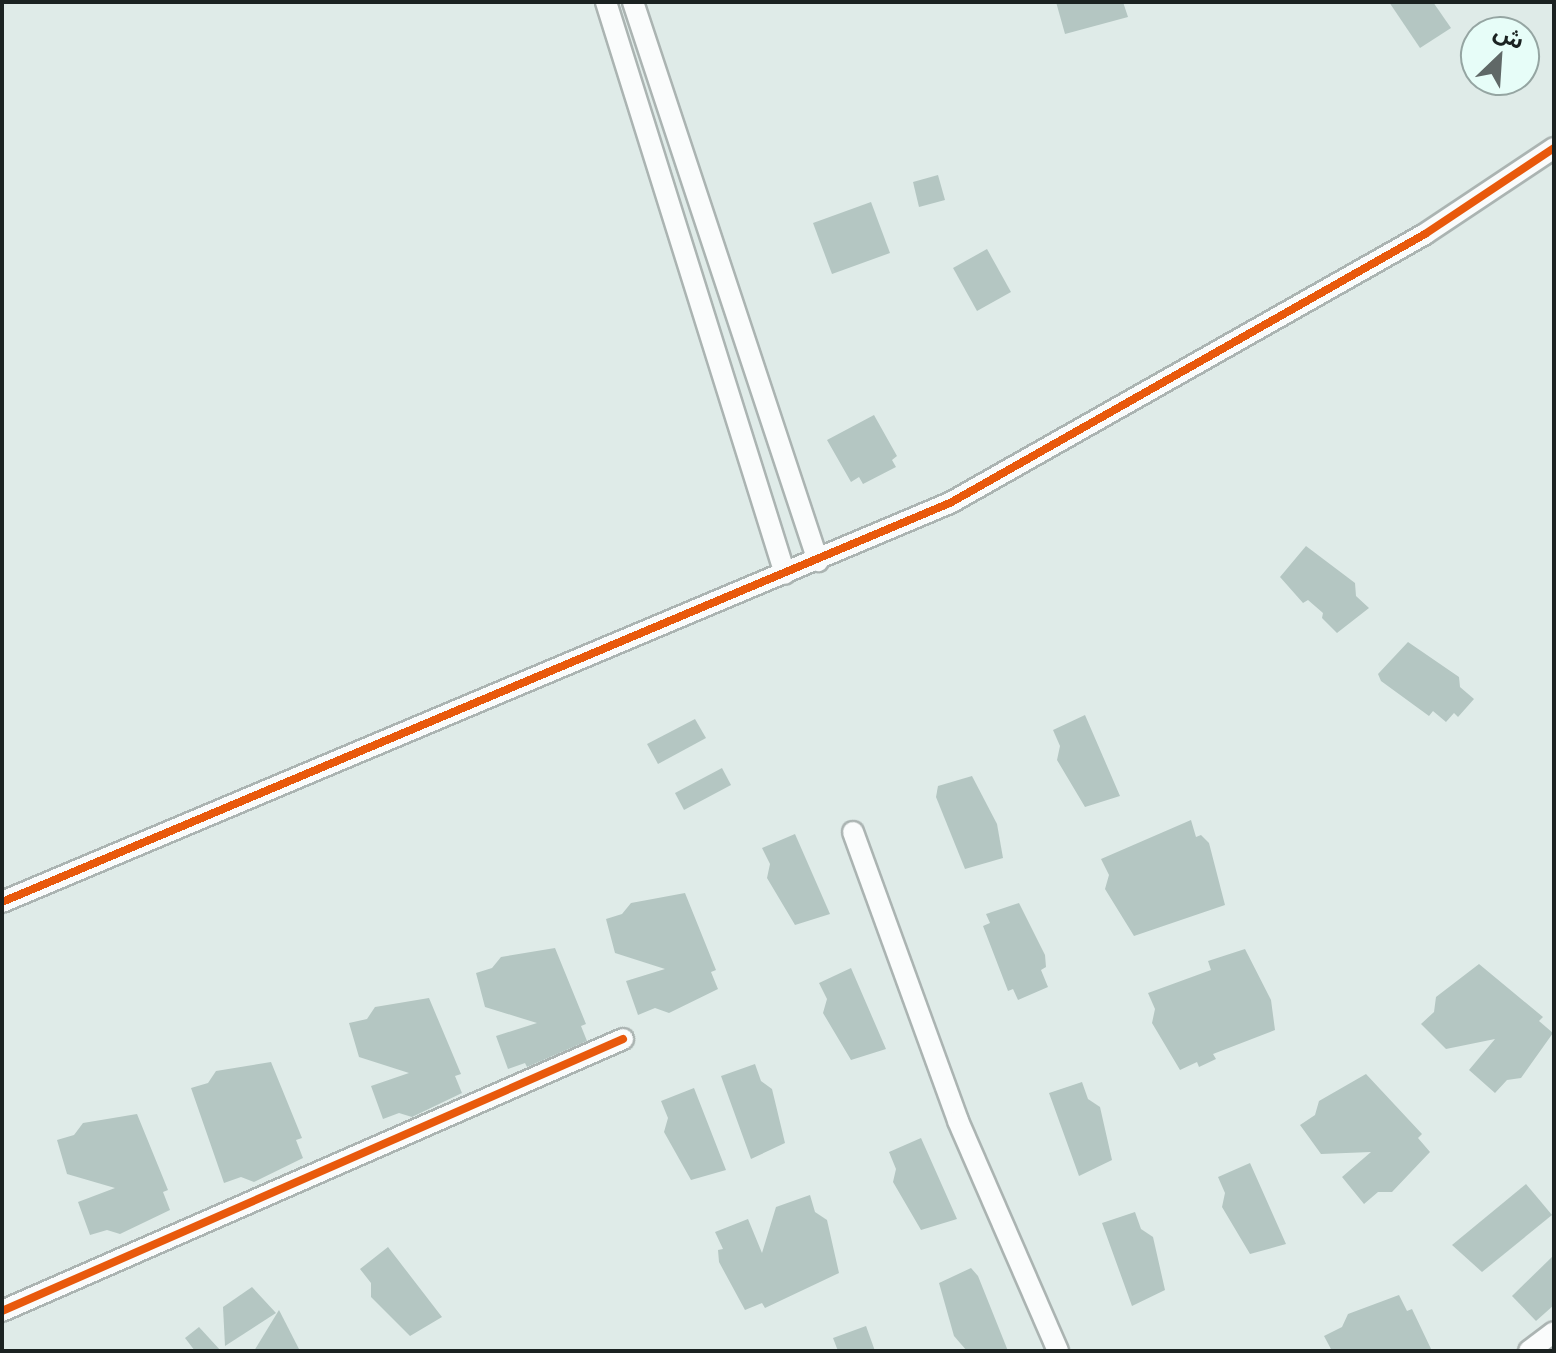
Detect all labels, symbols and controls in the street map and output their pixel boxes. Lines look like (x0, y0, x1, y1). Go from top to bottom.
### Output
north arrow (1460, 16, 1540, 96)
text: ش (1490, 17, 1529, 55)

